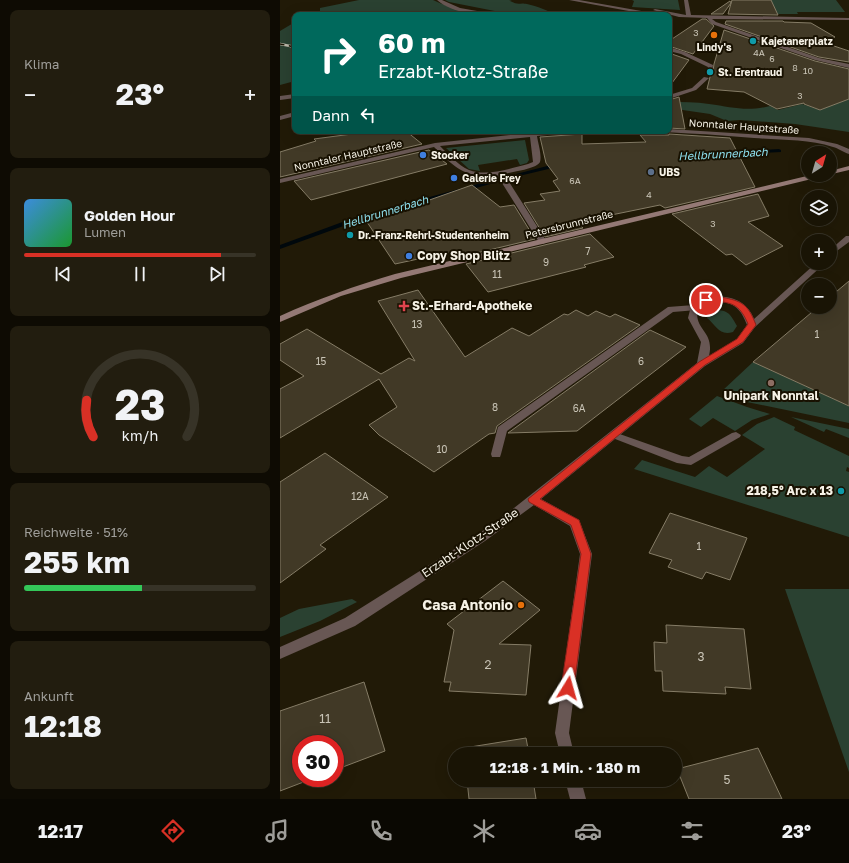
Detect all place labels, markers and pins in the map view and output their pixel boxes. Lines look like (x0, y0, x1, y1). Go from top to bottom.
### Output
marker: Lindy's (709, 30, 719, 40)
place label: Kajetanerplatz (761, 35, 833, 47)
marker: Kajetanerplatz (748, 36, 758, 46)
place label: Lindy's (697, 41, 732, 53)
place label: St. Erentraud (718, 66, 782, 78)
marker: St. Erentraud (705, 67, 715, 77)
place label: Stocker (431, 149, 469, 161)
marker: Stocker (418, 150, 428, 160)
place label: UBS (659, 166, 680, 178)
marker: UBS (646, 167, 656, 177)
place label: Galerie Frey (462, 172, 521, 184)
marker: Galerie Frey (449, 173, 459, 183)
place label: Dr.-Franz-Rehrl-Studentenheim (358, 229, 509, 241)
marker: Dr.-Franz-Rehrl-Studentenheim (345, 230, 355, 240)
place label: Copy Shop Blitz (417, 248, 510, 263)
marker: Copy Shop Blitz (404, 251, 414, 261)
pin (689, 283, 723, 317)
place label: St.-Erhard-Apotheke (412, 298, 532, 313)
marker: St.-Erhard-Apotheke (399, 301, 409, 311)
marker: Unipark Nonntal (766, 378, 776, 388)
place label: Unipark Nonntal (724, 388, 818, 403)
place label: 218,5° Arc x 13 (747, 483, 833, 498)
marker: 218,5° Arc x 13 (836, 486, 846, 496)
place label: Casa Antonio (422, 596, 513, 613)
marker: Casa Antonio (516, 600, 526, 610)

